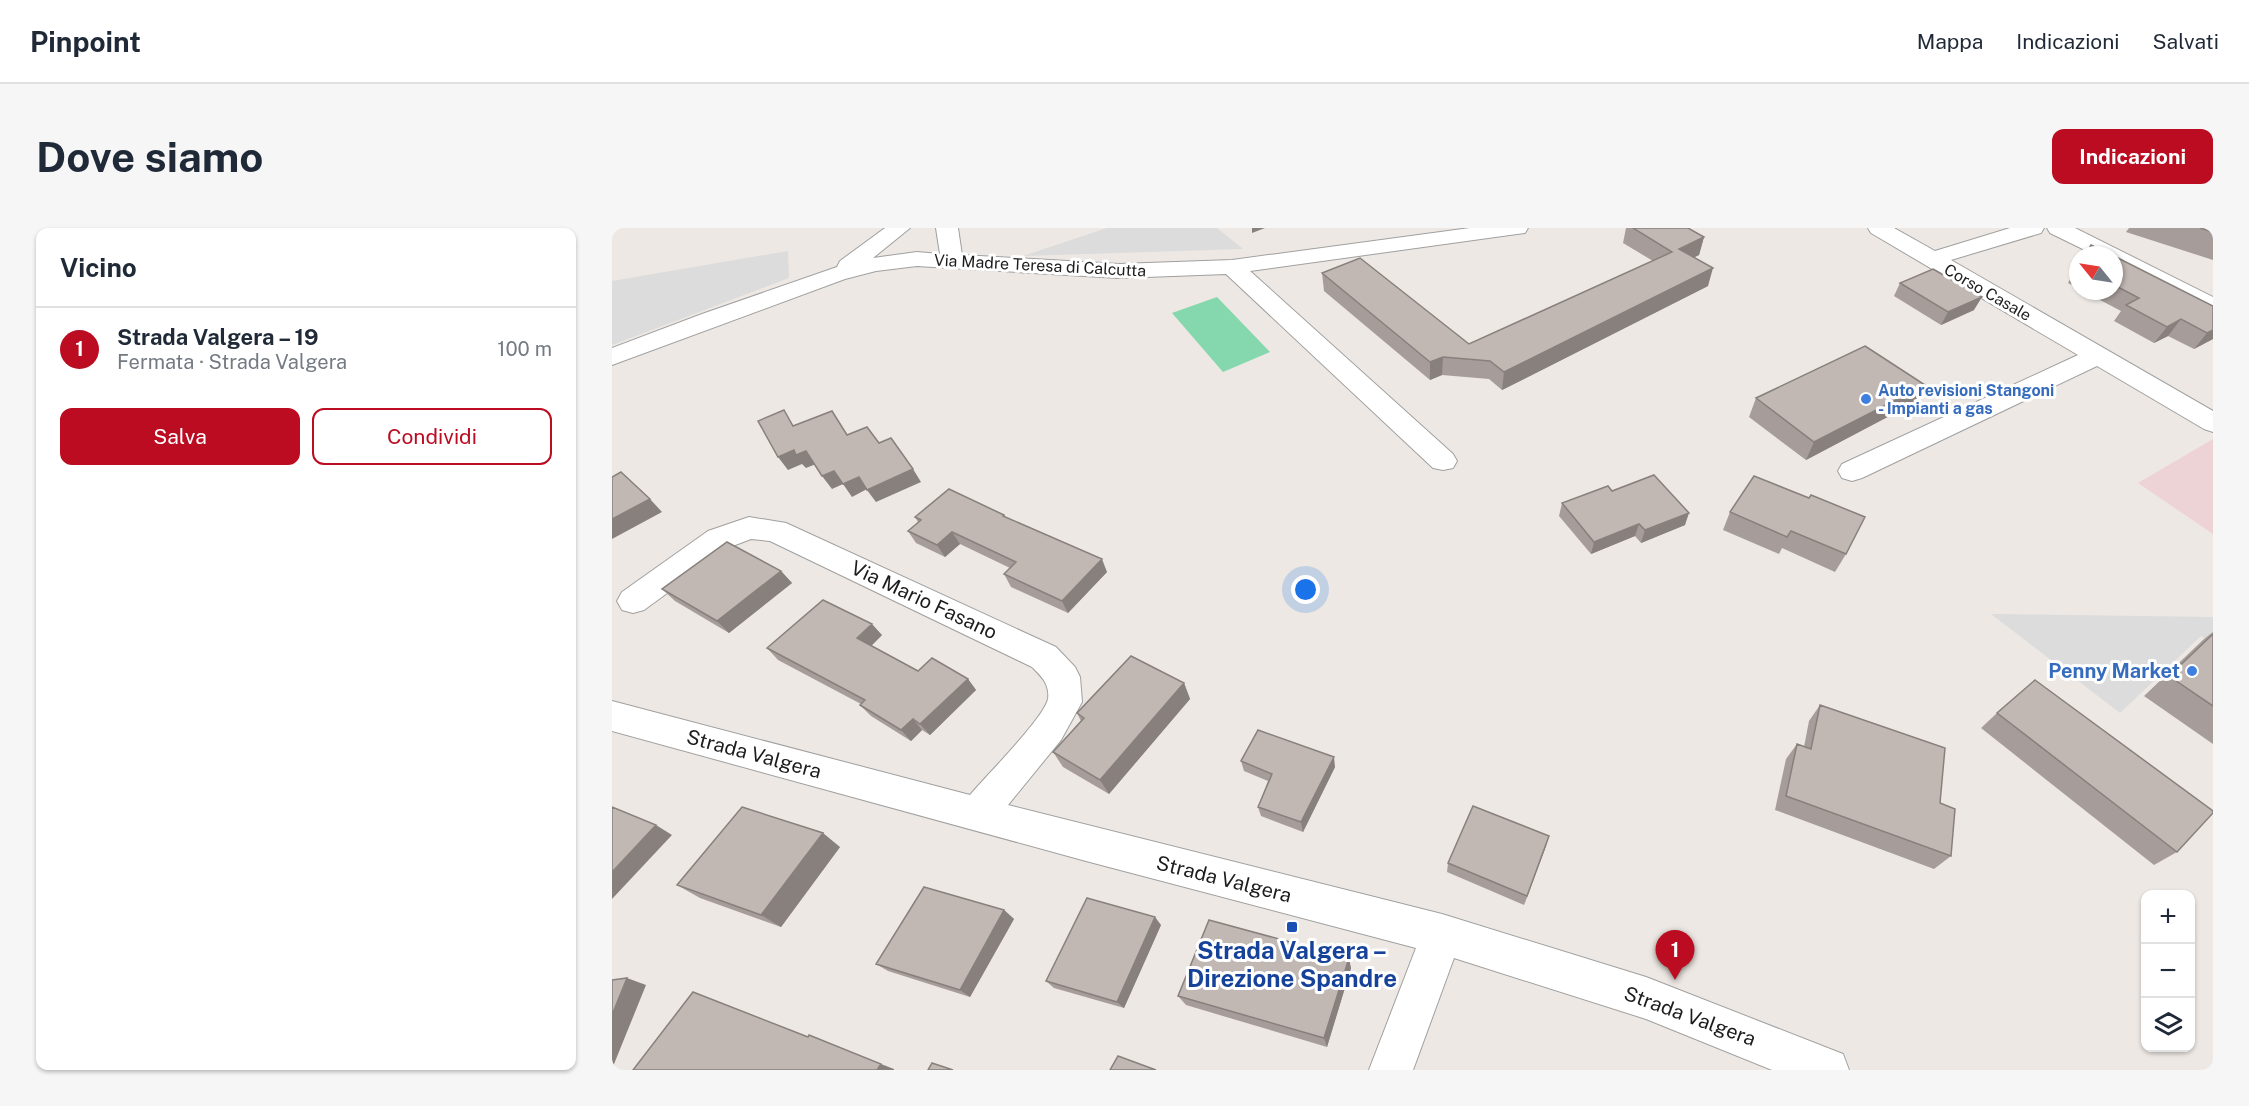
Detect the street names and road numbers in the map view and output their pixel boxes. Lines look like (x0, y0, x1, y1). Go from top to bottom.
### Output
street label: Via Madre Teresa di Calcutta (933, 250, 1147, 281)
street label: Corso Casale (1941, 260, 2035, 325)
street label: Via Mario Fasano (847, 556, 1001, 644)
street label: Strada Valgera (684, 724, 824, 784)
street label: Strada Valgera (1154, 851, 1294, 907)
street label: Strada Valgera (1621, 981, 1759, 1051)

